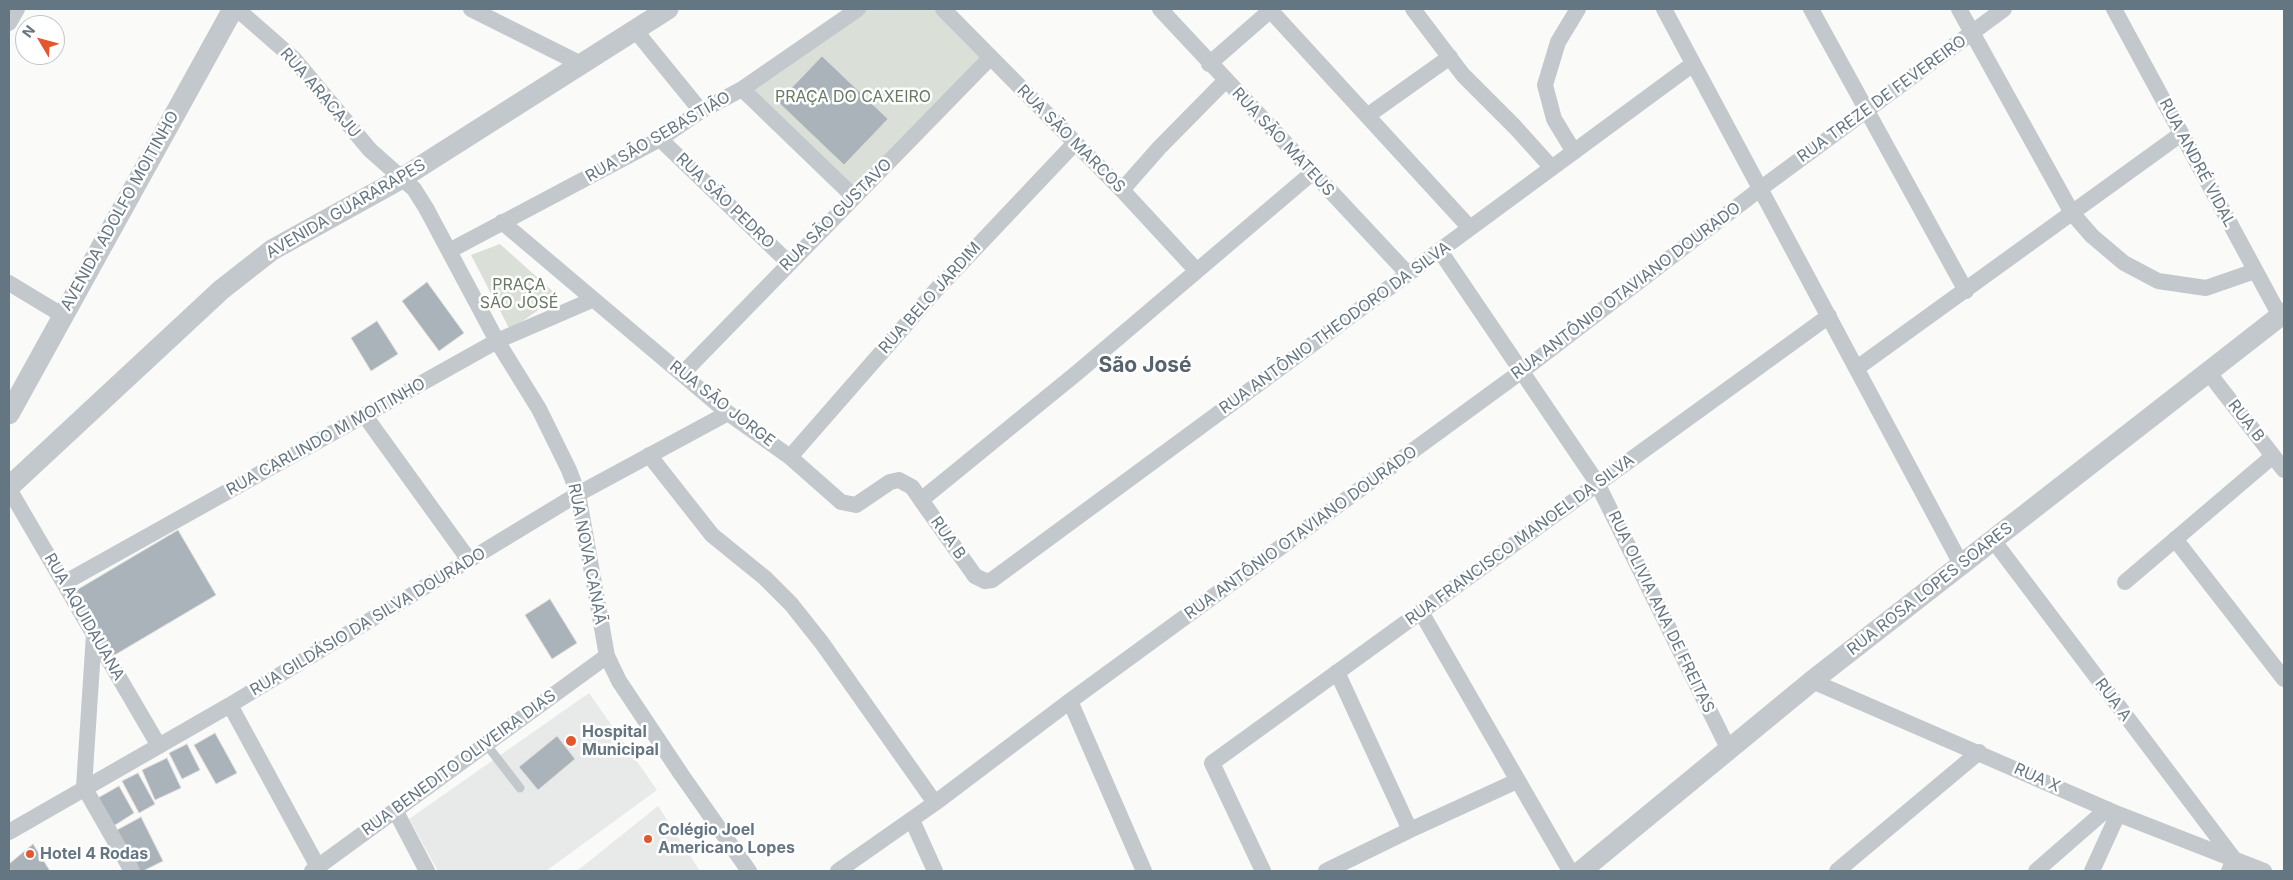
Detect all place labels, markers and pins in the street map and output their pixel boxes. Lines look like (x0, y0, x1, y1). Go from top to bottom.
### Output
place label: Hospital Municipal (582, 722, 659, 760)
marker: Hospital Municipal (564, 734, 578, 748)
place label: Colégio Joel Americano Lopes (658, 820, 795, 858)
marker: Colégio Joel Americano Lopes (642, 833, 654, 845)
place label: Hotel 4 Rodas (40, 844, 148, 864)
marker: Hotel 4 Rodas (24, 848, 36, 860)

